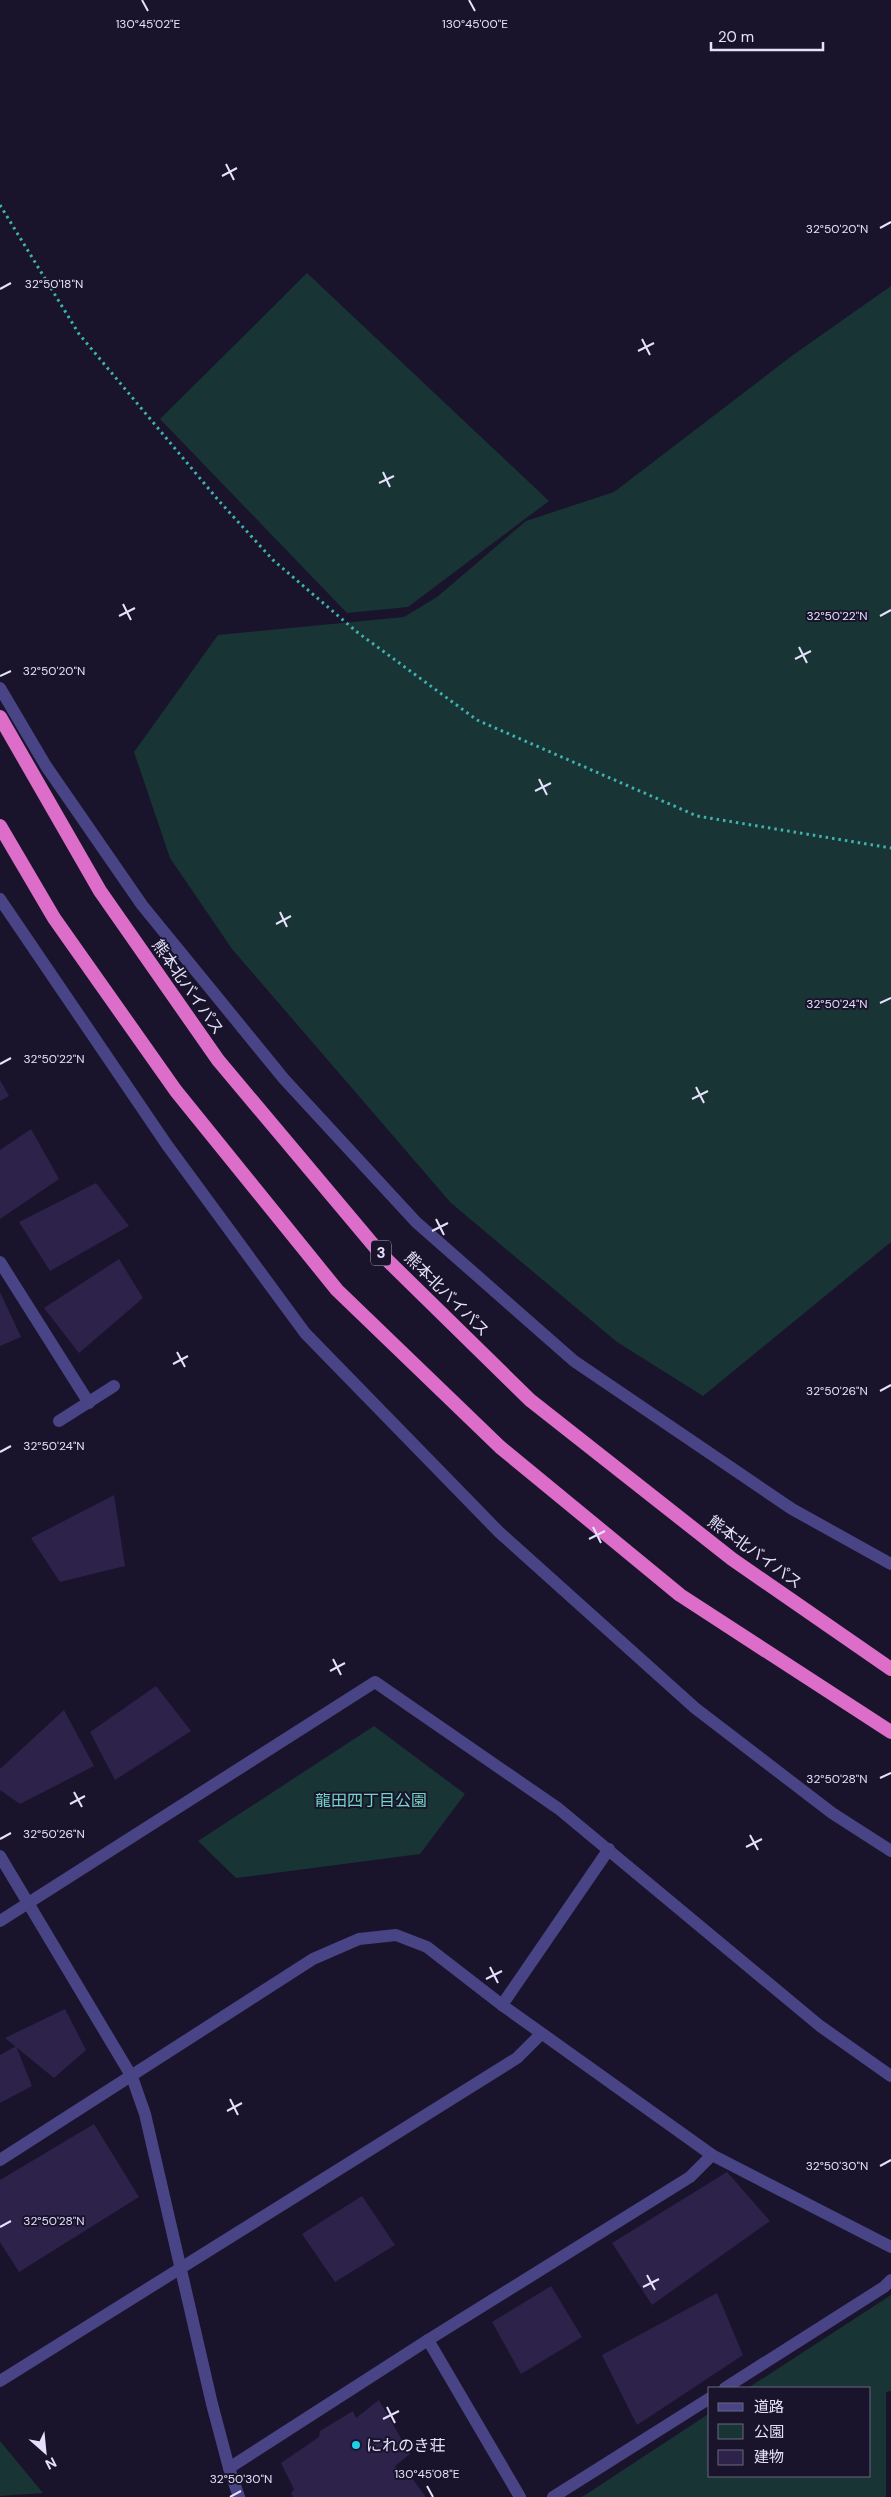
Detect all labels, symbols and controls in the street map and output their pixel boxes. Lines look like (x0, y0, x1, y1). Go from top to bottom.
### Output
text: 130°45'02"E (116, 16, 181, 32)
text: 130°45'00"E (442, 16, 508, 32)
scale bar (711, 20, 824, 52)
text: 20 m (718, 27, 754, 47)
text: 32°50'20"N (806, 221, 868, 237)
text: 32°50'18"N (25, 276, 83, 292)
text: 32°50'22"N (806, 608, 868, 624)
text: 32°50'20"N (23, 663, 85, 679)
street label: 熊本北バイパス (147, 935, 229, 1039)
text: 32°50'24"N (806, 996, 868, 1012)
text: 32°50'22"N (23, 1051, 85, 1067)
road number: 3 (371, 1240, 391, 1266)
street label: 熊本北バイパス (400, 1247, 494, 1341)
text: 32°50'26"N (806, 1383, 868, 1399)
text: 32°50'24"N (23, 1438, 85, 1454)
street label: 熊本北バイパス (704, 1511, 806, 1593)
text: 32°50'28"N (806, 1771, 868, 1787)
park label: 龍田四丁目公園 (315, 1790, 427, 1811)
text: 32°50'26"N (23, 1826, 85, 1842)
text: 32°50'30"N (806, 2158, 868, 2174)
text: 32°50'28"N (23, 2213, 85, 2229)
legend (708, 2387, 871, 2477)
text: 道路 (754, 2397, 784, 2417)
text: 公園 (754, 2422, 784, 2442)
north arrow (20, 2427, 70, 2477)
place label: にれのき荘 (366, 2435, 446, 2456)
marker: にれのき荘 (350, 2439, 362, 2451)
text: 建物 (754, 2447, 784, 2467)
text: N (42, 2453, 60, 2474)
text: 130°45'08"E (394, 2466, 460, 2482)
text: 32°50'30"N (210, 2471, 272, 2487)

